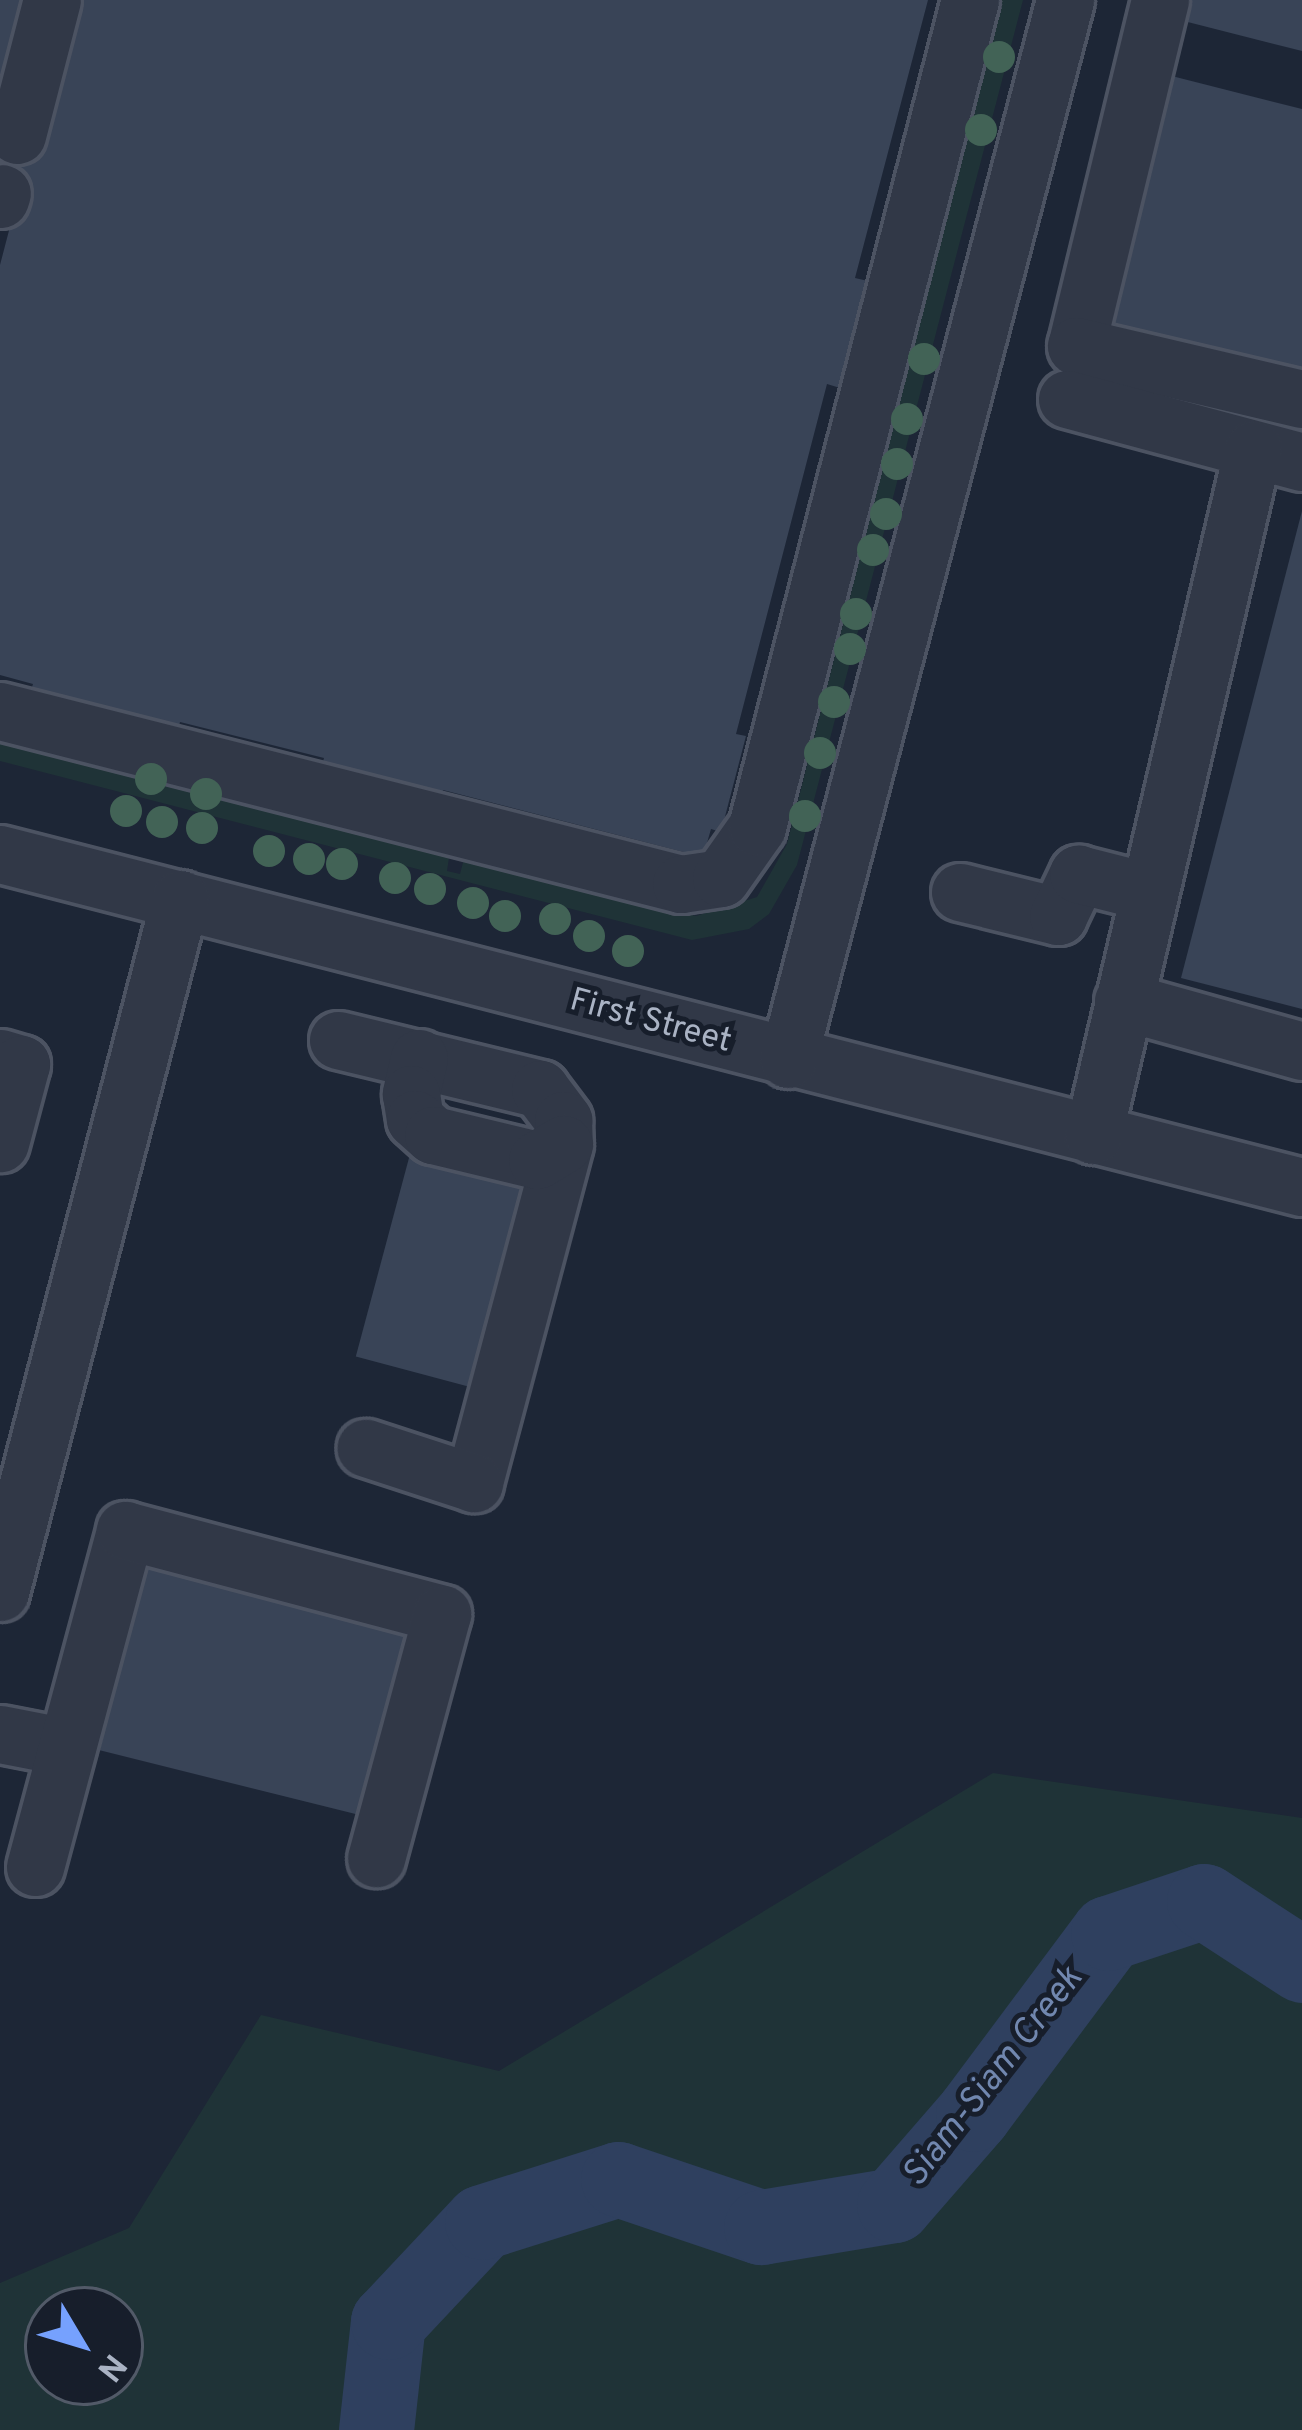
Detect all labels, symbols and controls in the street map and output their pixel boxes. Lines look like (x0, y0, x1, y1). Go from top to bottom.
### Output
street label: First Street (565, 982, 735, 1064)
water label: Siam-Siam Creek (895, 1959, 1093, 2197)
north arrow (24, 2286, 144, 2406)
text: N (86, 2344, 134, 2389)

